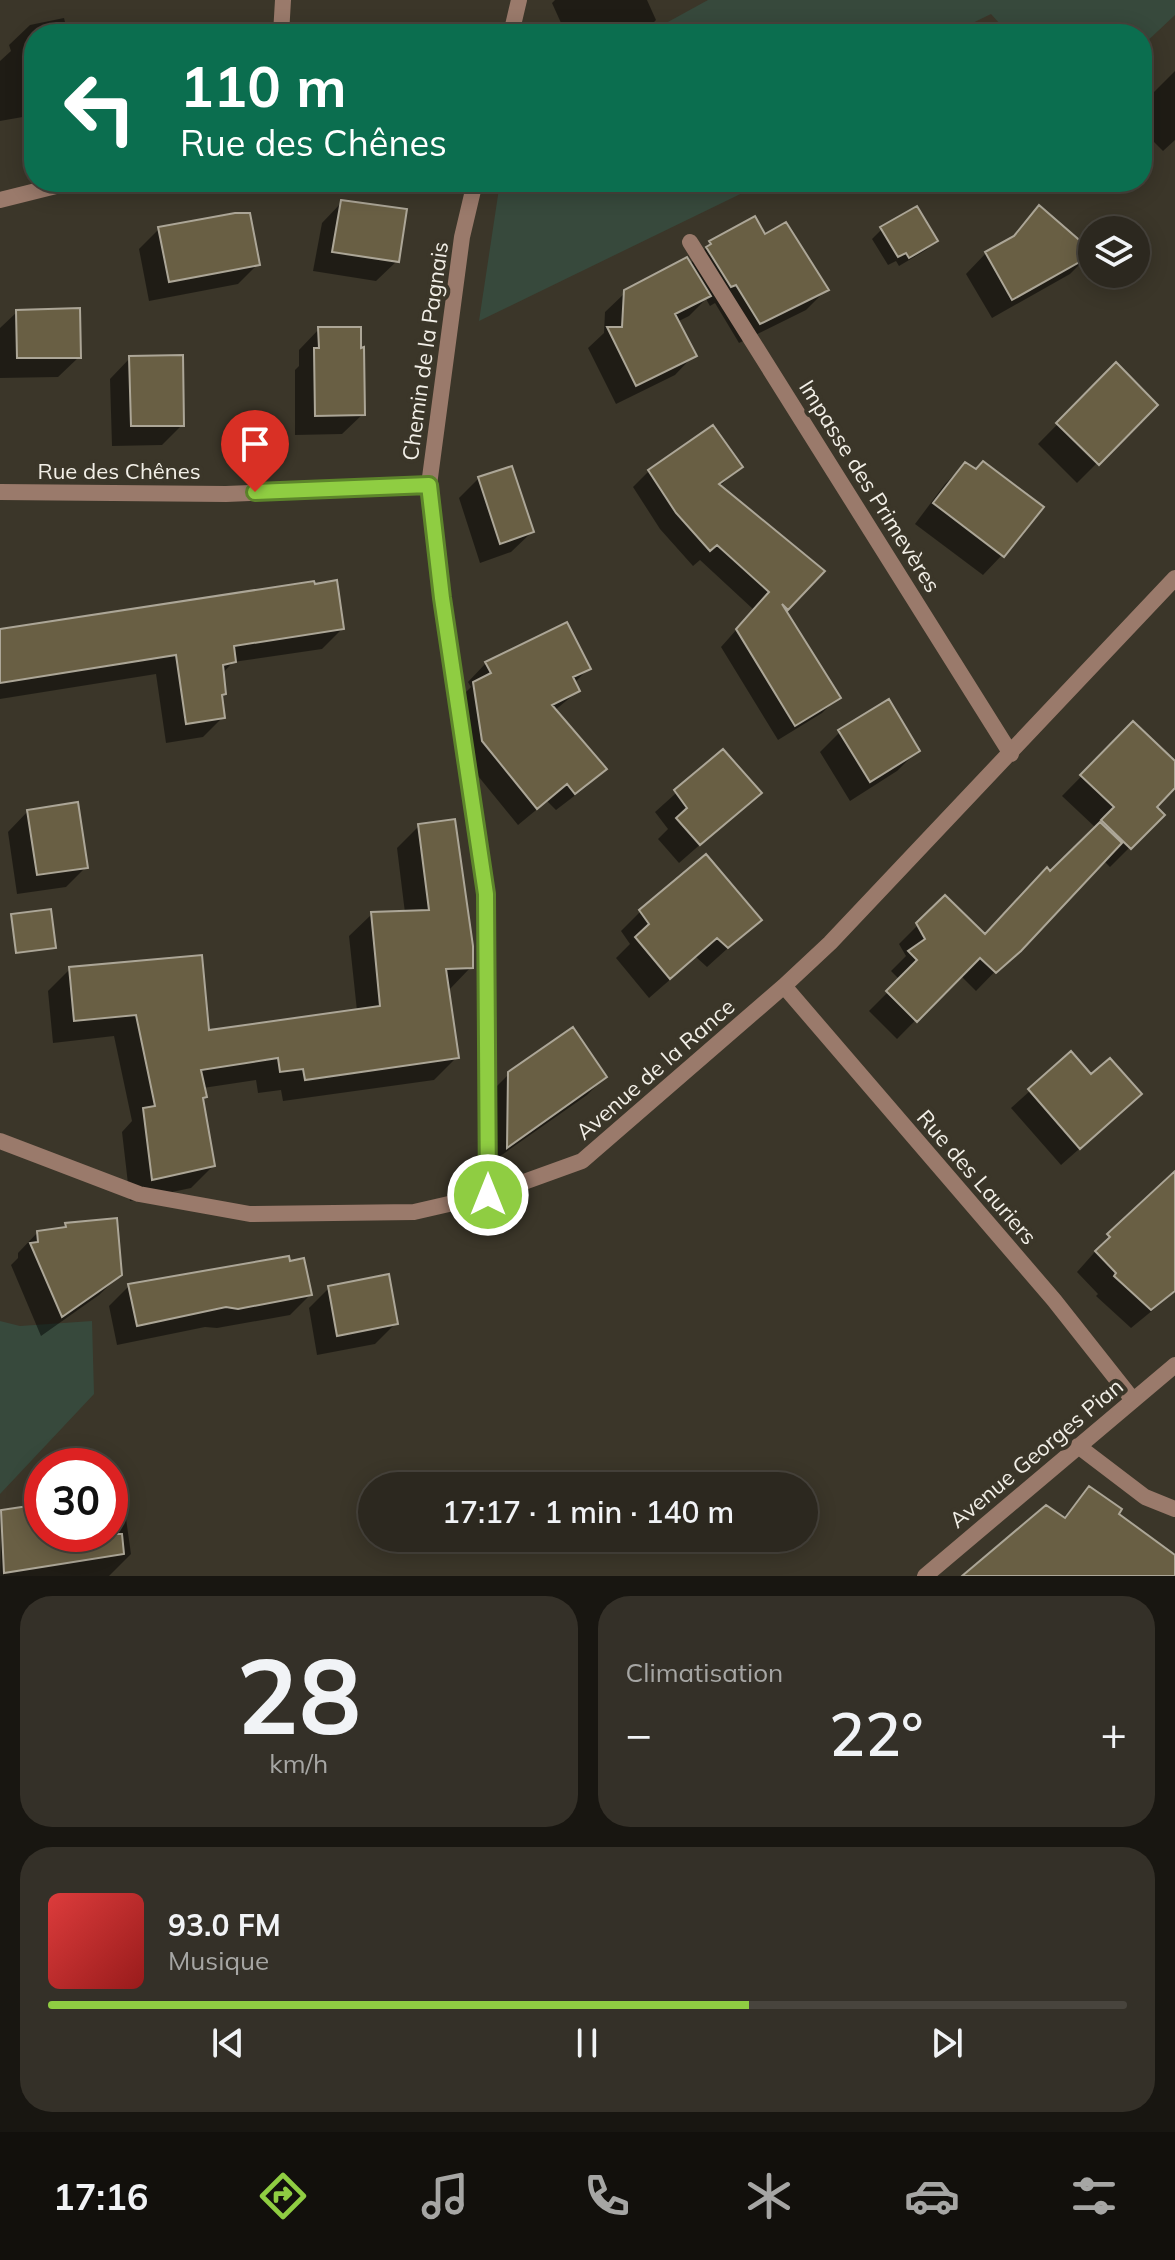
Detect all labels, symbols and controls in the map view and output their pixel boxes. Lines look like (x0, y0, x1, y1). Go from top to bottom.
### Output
text: 110 m (180, 51, 347, 121)
icon: left (48, 56, 152, 160)
text: Rue des Chênes (180, 120, 447, 165)
map controls (1078, 216, 1150, 288)
button: layers (1078, 216, 1150, 288)
street label: Chemin de la Pagnais (396, 240, 454, 462)
street label: Impasse des Primevères (793, 375, 947, 597)
pin (221, 410, 289, 492)
icon: arrive (233, 422, 277, 466)
street label: Rue des Chênes (37, 457, 201, 485)
street label: Avenue de la Rance (570, 992, 740, 1146)
street label: Rue des Lauriers (911, 1104, 1043, 1250)
position arrow (446, 1153, 530, 1237)
street label: Avenue Georges Pian (943, 1372, 1129, 1534)
speed limit sign: 30 (24, 1448, 128, 1552)
text: 17:17 · 1 min · 140 m (442, 1493, 734, 1531)
text: 28 (236, 1629, 361, 1760)
text: Climatisation (626, 1656, 783, 1689)
text: 22° (829, 1696, 924, 1771)
text: − (626, 1706, 652, 1761)
text: + (1101, 1706, 1127, 1761)
text: km/h (269, 1747, 328, 1780)
text: 93.0 FM (168, 1906, 281, 1944)
text: Musique (168, 1944, 269, 1977)
icon: previous (206, 2021, 250, 2065)
icon: pause (565, 2021, 609, 2065)
icon: next (925, 2021, 969, 2065)
icon: directions (255, 2168, 311, 2224)
icon: music (417, 2168, 473, 2224)
icon: phone (579, 2168, 635, 2224)
icon: climate (741, 2168, 797, 2224)
icon: car (904, 2168, 960, 2224)
icon: filters (1066, 2168, 1122, 2224)
text: 17:16 (53, 2174, 148, 2219)

